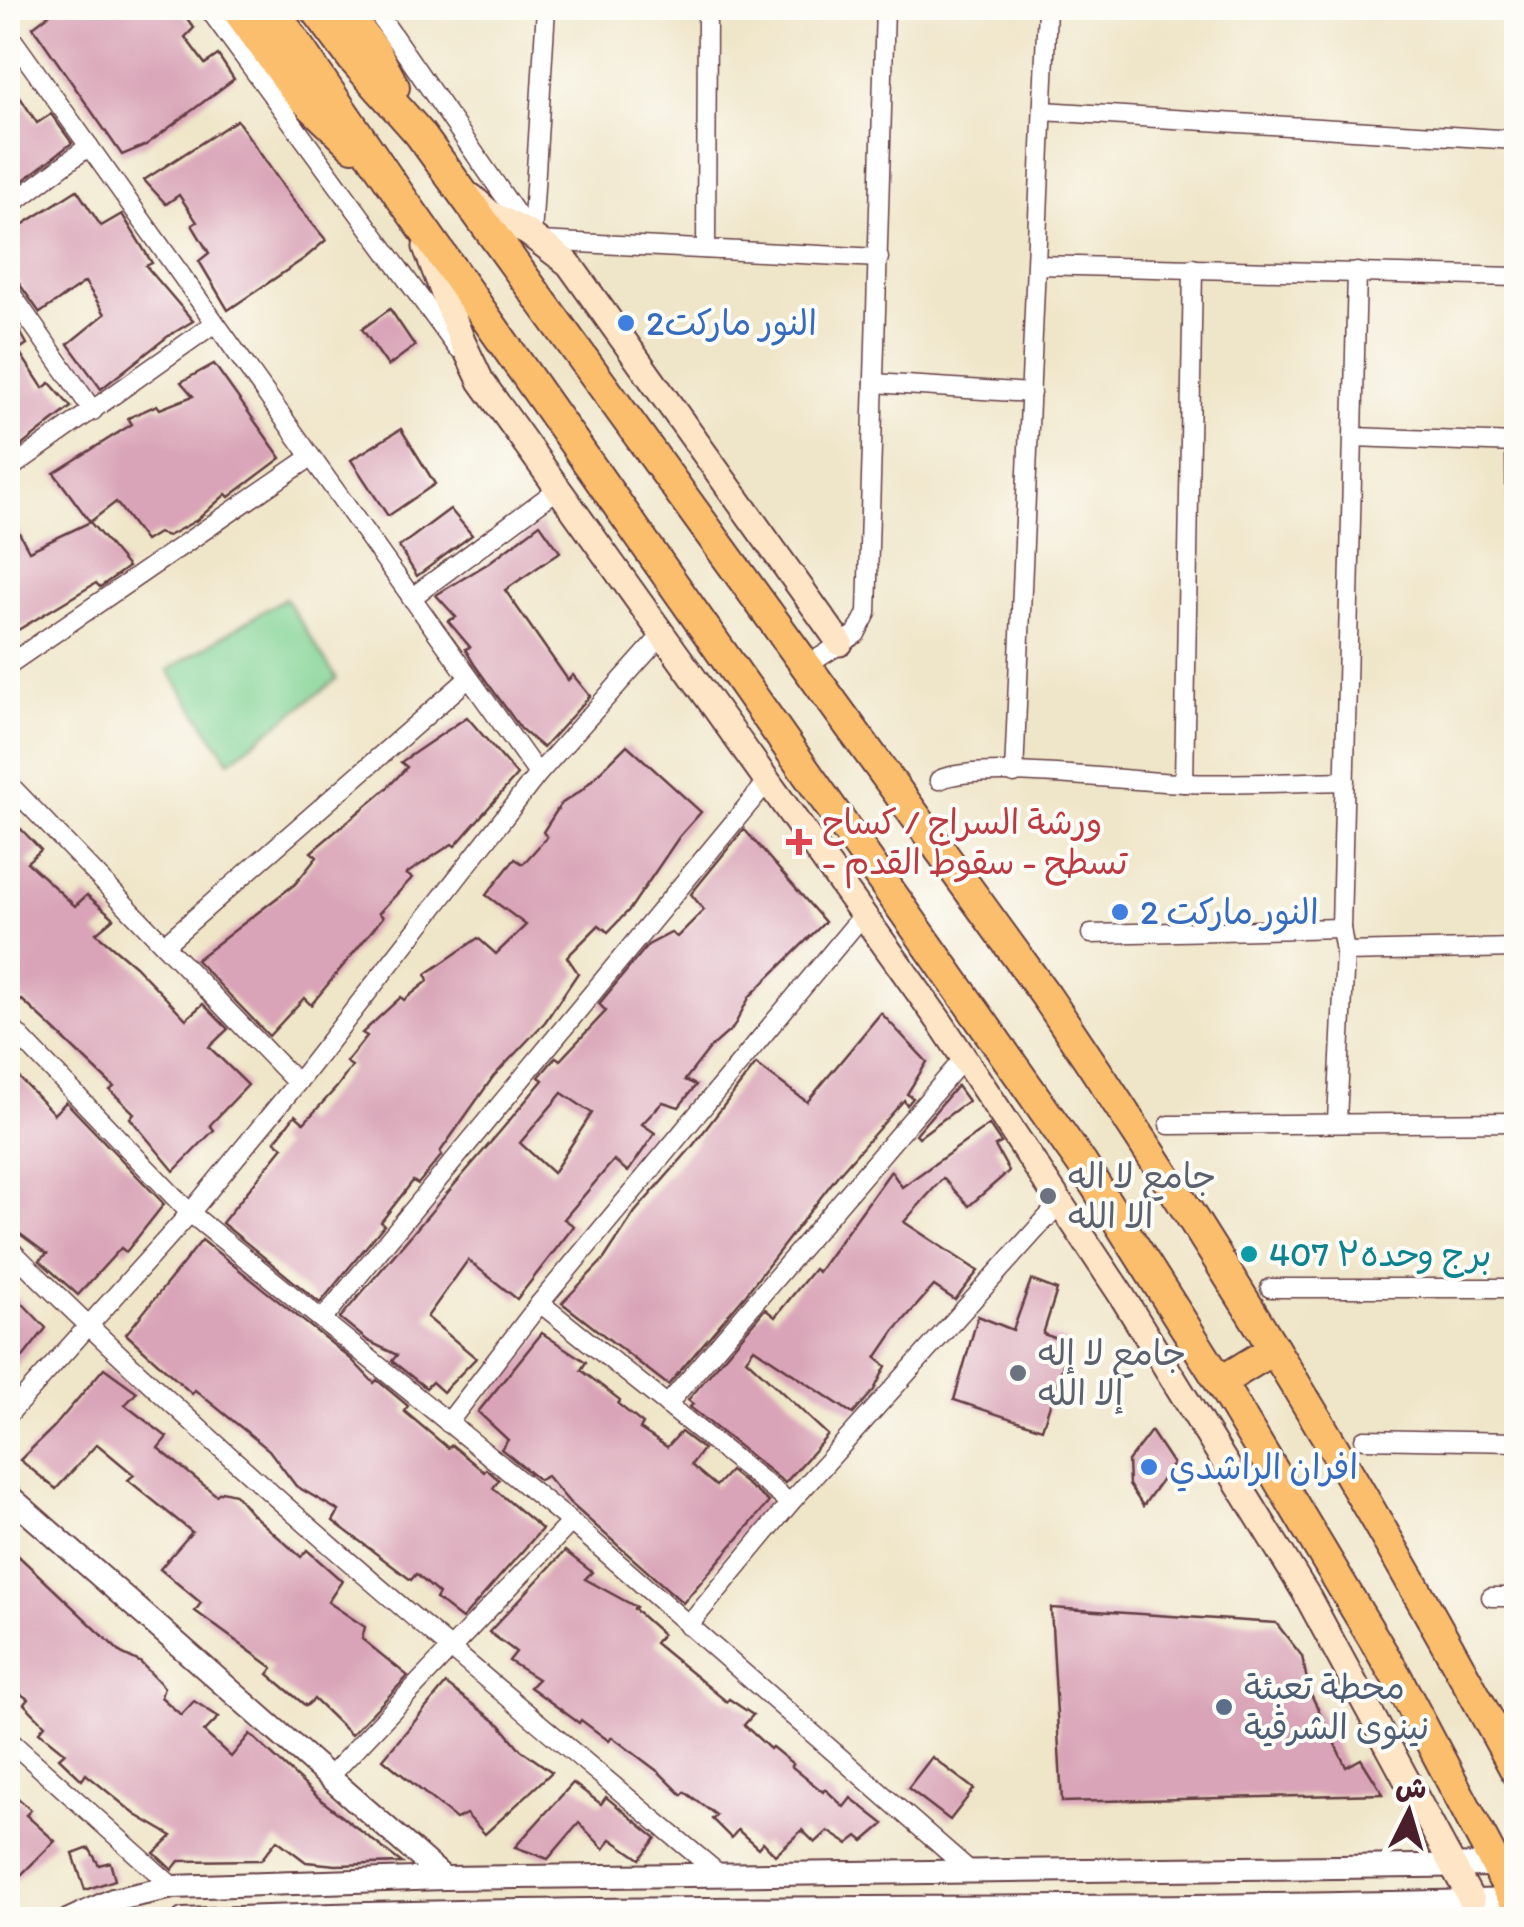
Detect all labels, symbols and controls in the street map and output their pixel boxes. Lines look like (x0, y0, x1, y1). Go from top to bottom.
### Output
place label: النور ماركت2 (646, 302, 817, 346)
marker: النور ماركت2 (615, 312, 637, 334)
place label: ورشة السراج / كساح - تسطح - سقوط القدم (822, 801, 1128, 889)
marker: ورشة السراج / كساح - تسطح - سقوط القدم (786, 829, 812, 855)
place label: النور ماركت 2 (1140, 891, 1319, 935)
marker: النور ماركت 2 (1109, 901, 1131, 923)
place label: جامع لا اله الا الله (1068, 1155, 1216, 1237)
marker: جامع لا اله الا الله (1037, 1185, 1059, 1207)
place label: برج وحده٣ 407 (1269, 1233, 1492, 1278)
marker: برج وحده٣ 407 (1238, 1243, 1260, 1265)
place label: جامع لا إله إلا الله (1038, 1332, 1186, 1415)
marker: جامع لا إله إلا الله (1007, 1362, 1029, 1384)
place label: افران الراشدي (1169, 1446, 1358, 1492)
marker: افران الراشدي (1138, 1456, 1160, 1478)
place label: محطة تعبئة نينوى الشرقية (1244, 1666, 1429, 1750)
marker: محطة تعبئة نينوى الشرقية (1213, 1696, 1235, 1718)
north arrow (1359, 1762, 1459, 1862)
text: ش (1394, 1769, 1428, 1805)

